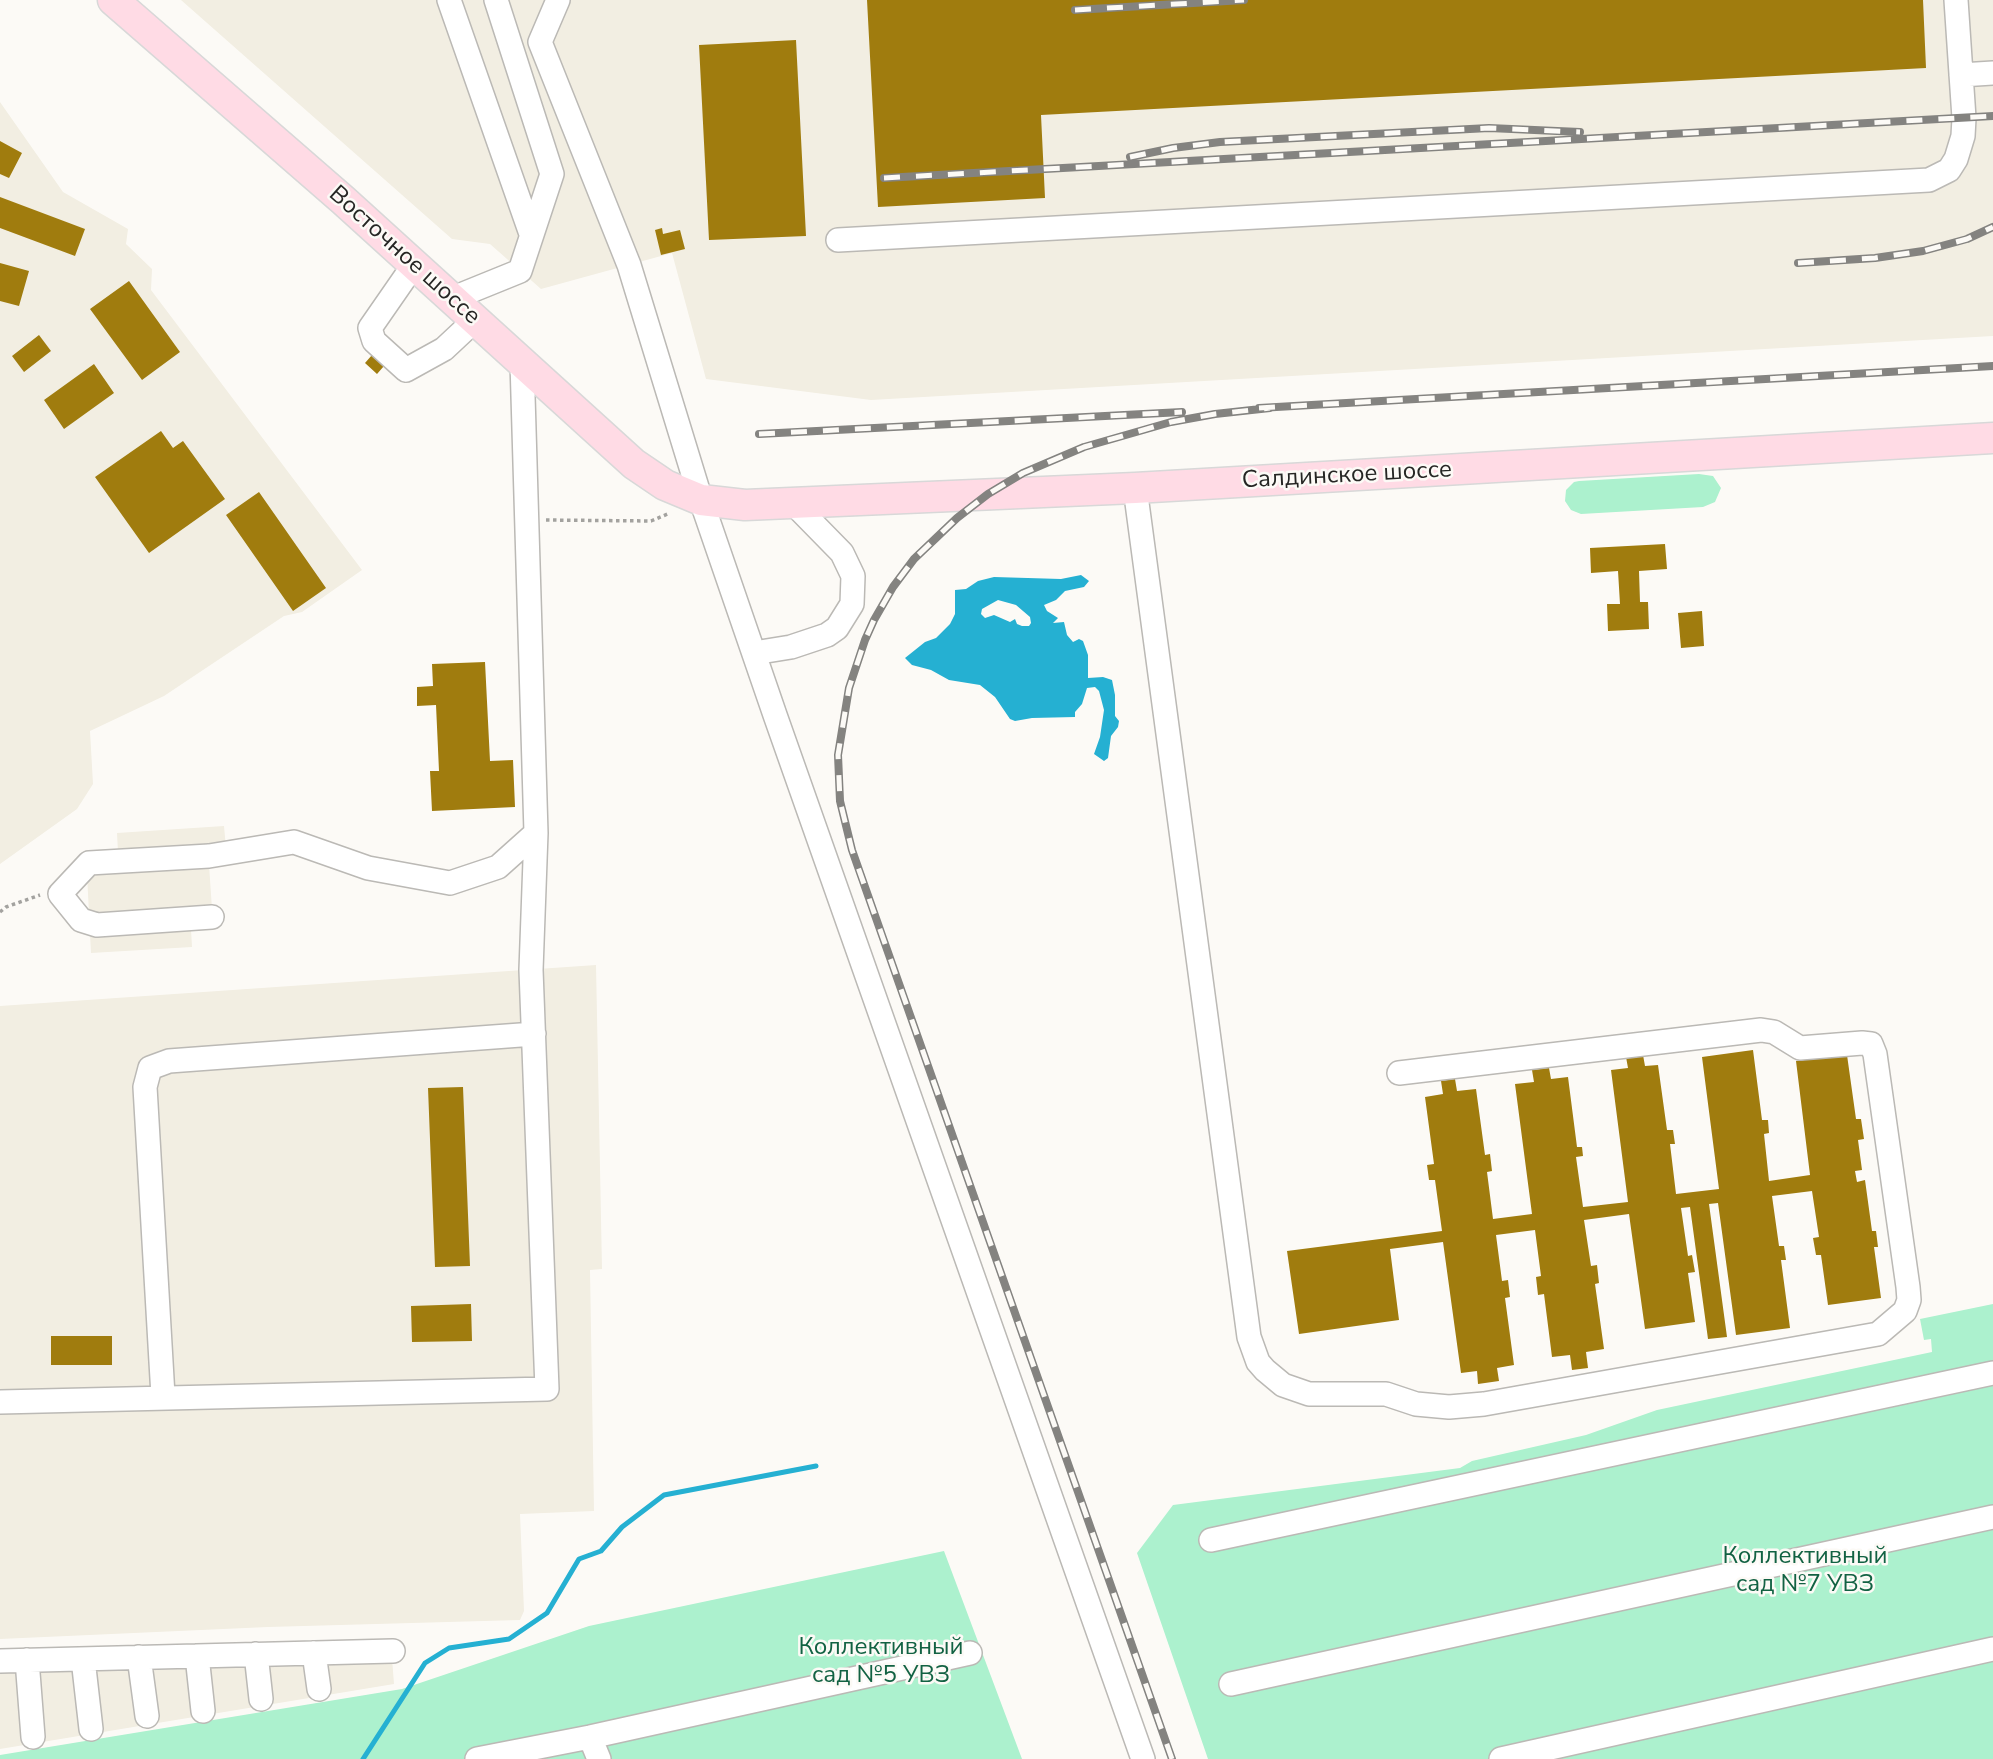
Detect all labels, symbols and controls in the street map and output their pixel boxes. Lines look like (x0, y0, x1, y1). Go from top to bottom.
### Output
street label: Восточное шоссе (322, 180, 486, 332)
street label: Салдинское шоссе (1241, 456, 1453, 496)
park label: Коллективный сад №7 УВЗ (1722, 1543, 1888, 1599)
park label: Коллективный сад №5 УВЗ (798, 1634, 964, 1690)

